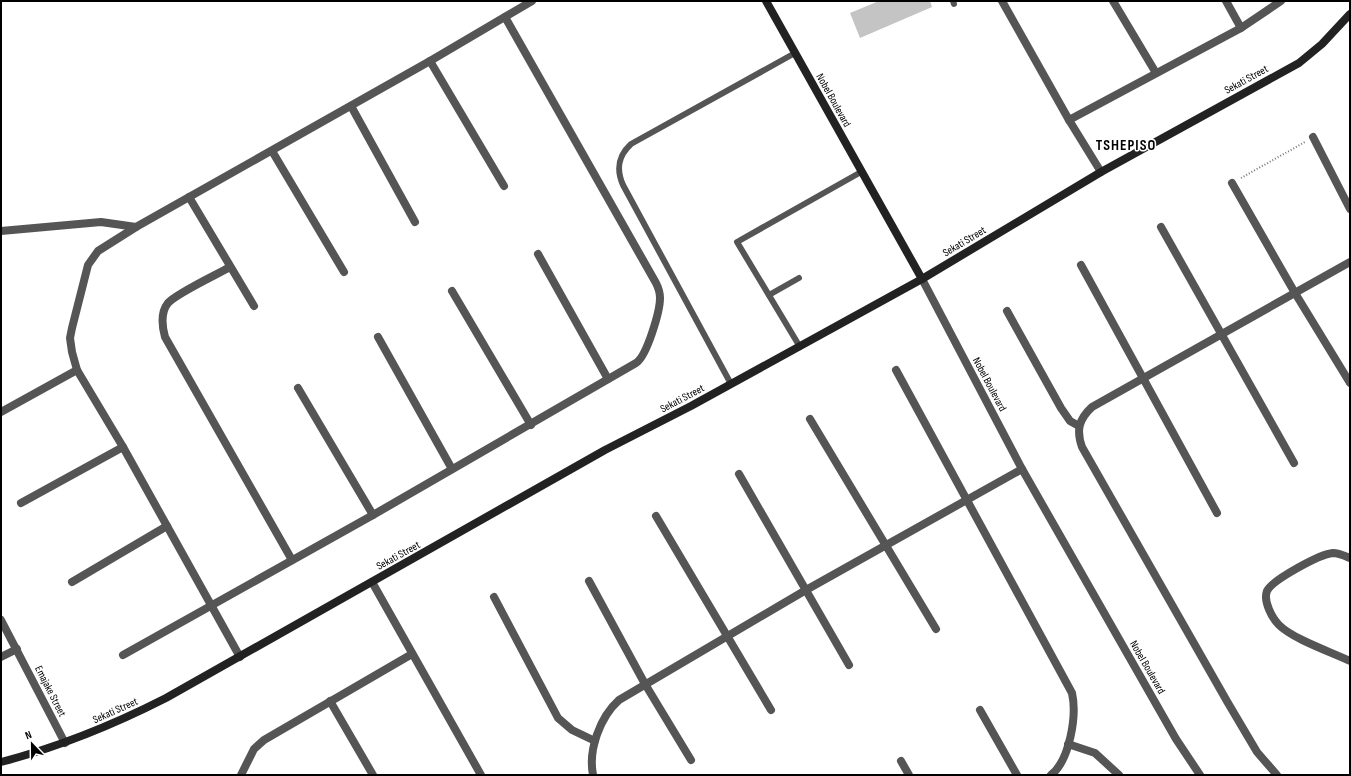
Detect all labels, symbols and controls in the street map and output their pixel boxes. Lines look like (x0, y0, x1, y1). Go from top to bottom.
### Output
street label: Sekati Street (1222, 62, 1271, 97)
street label: Nobel Boulevard (814, 71, 854, 130)
district label: TSHEPISO (1096, 136, 1156, 155)
street label: Sekati Street (940, 223, 989, 259)
street label: Nobel Boulevard (970, 355, 1009, 414)
street label: Sekati Street (658, 381, 707, 415)
street label: Sekati Street (374, 538, 423, 573)
street label: Nobel Boulevard (1127, 638, 1168, 697)
street label: Emajake Street (32, 664, 69, 719)
street label: Sekati Street (91, 695, 140, 726)
north arrow (12, 724, 52, 764)
text: N (23, 728, 34, 742)

